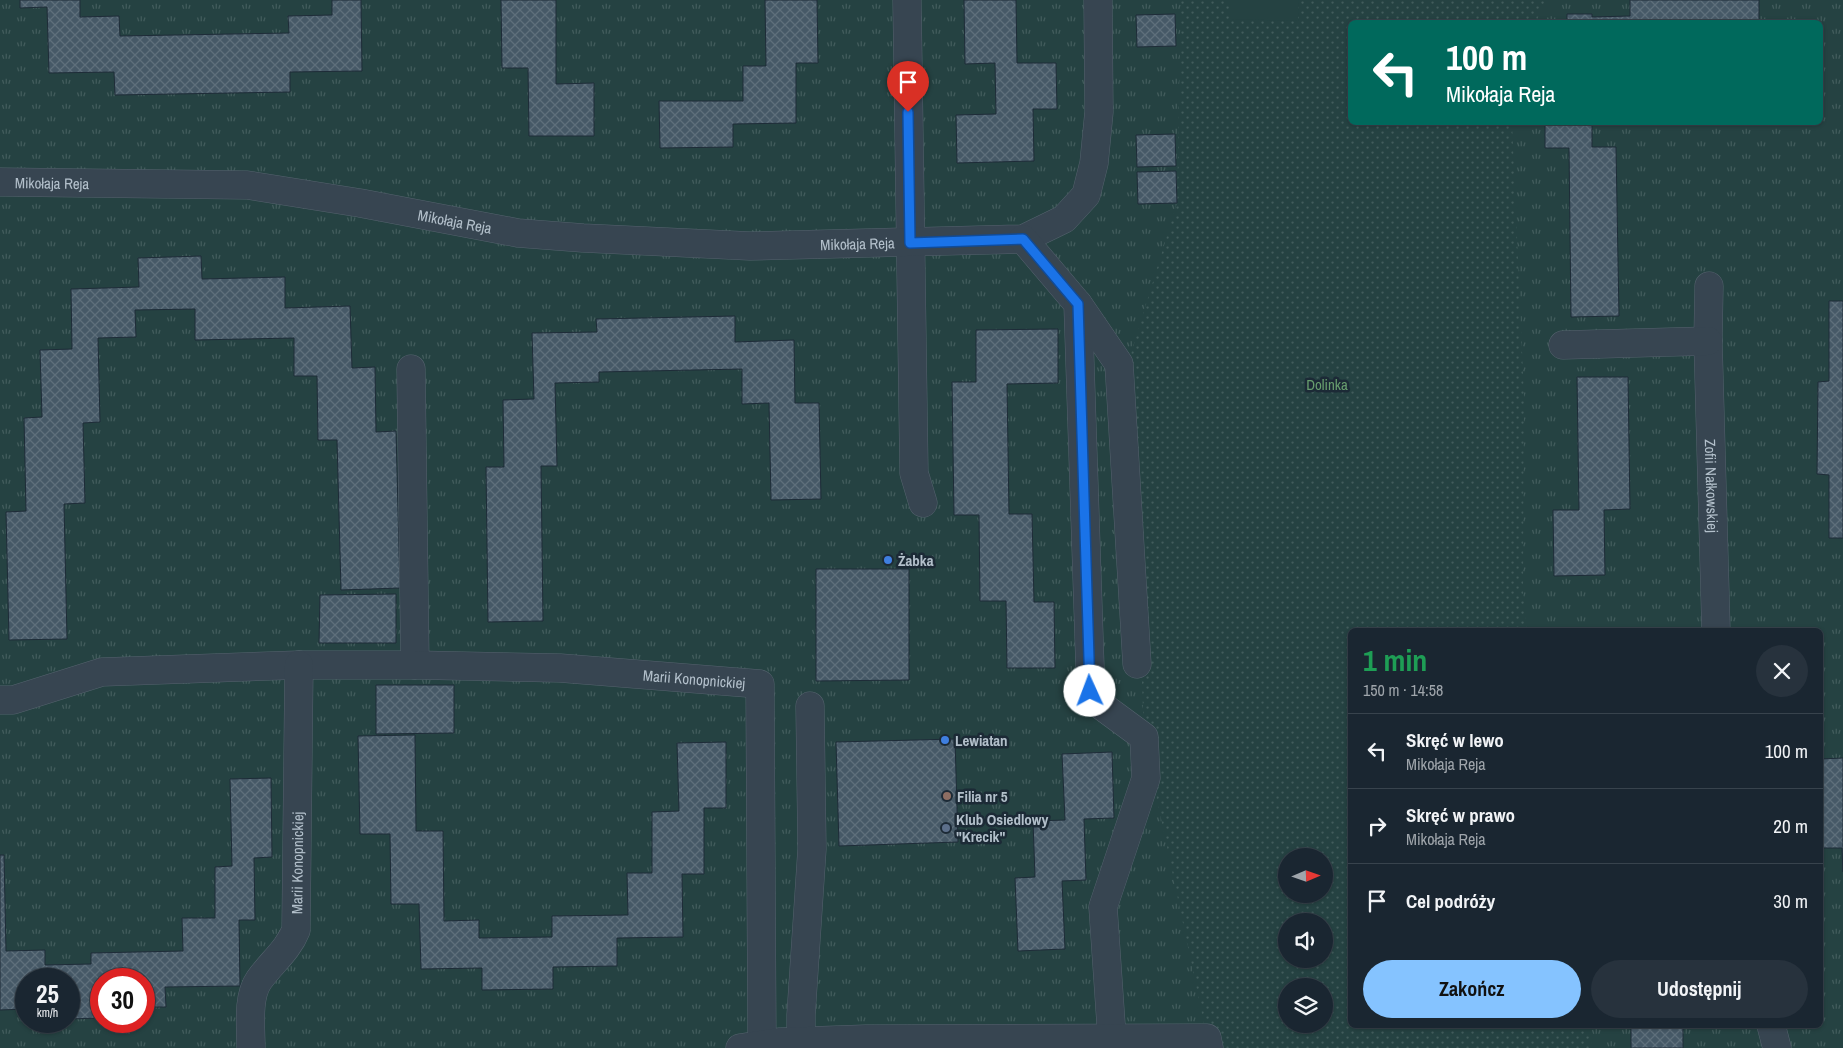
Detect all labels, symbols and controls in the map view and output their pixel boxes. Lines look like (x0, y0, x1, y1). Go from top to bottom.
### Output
text: 100 m (1446, 34, 1527, 81)
icon: left (1363, 40, 1428, 105)
pin (887, 61, 929, 112)
icon: arrive (894, 68, 922, 96)
text: Mikołaja Reja (1446, 79, 1555, 109)
street label: Mikołaja Reja (15, 172, 90, 194)
street label: Mikołaja Reja (416, 204, 494, 238)
street label: Mikołaja Reja (820, 232, 895, 255)
park label: Dolinka (1306, 374, 1348, 395)
street label: Zofii Nałkowskiej (1700, 439, 1724, 533)
place label: Żabka (898, 550, 934, 571)
marker: Żabka (882, 554, 894, 566)
text: 1 min (1363, 640, 1427, 680)
button: close (1756, 645, 1808, 697)
street label: Marii Konopnickiej (642, 664, 746, 693)
position arrow (1063, 664, 1115, 716)
text: 150 m · 14:58 (1363, 679, 1443, 701)
text: Skręć w lewo (1406, 727, 1504, 753)
place label: Lewiatan (955, 730, 1008, 751)
marker: Lewiatan (939, 734, 951, 746)
icon: left (1363, 737, 1391, 765)
text: 100 m (1765, 738, 1808, 764)
text: Mikołaja Reja (1406, 753, 1485, 775)
place label: Filia nr 5 (957, 786, 1008, 807)
marker: Filia nr 5 (941, 790, 953, 802)
text: Skręć w prawo (1406, 802, 1515, 828)
place label: Klub Osiedlowy "Krecik" (956, 809, 1048, 847)
street label: Marii Konopnickiej (286, 812, 308, 914)
icon: right (1363, 812, 1391, 840)
text: 20 m (1773, 813, 1808, 839)
marker: Klub Osiedlowy "Krecik" (940, 822, 952, 834)
text: Mikołaja Reja (1406, 828, 1485, 850)
north arrow (1278, 848, 1332, 902)
map controls (1278, 848, 1333, 1033)
icon: arrive (1363, 887, 1391, 915)
text: Cel podróży (1406, 888, 1495, 914)
text: 30 m (1773, 888, 1808, 914)
button: sound (1278, 913, 1333, 968)
button: Zakończ (1363, 960, 1581, 1018)
button: Udostępnij (1591, 960, 1808, 1018)
speed limit sign: 30 (90, 968, 155, 1033)
text: 25 (36, 977, 59, 1011)
button: layers (1278, 978, 1333, 1033)
text: km/h (37, 1005, 58, 1021)

